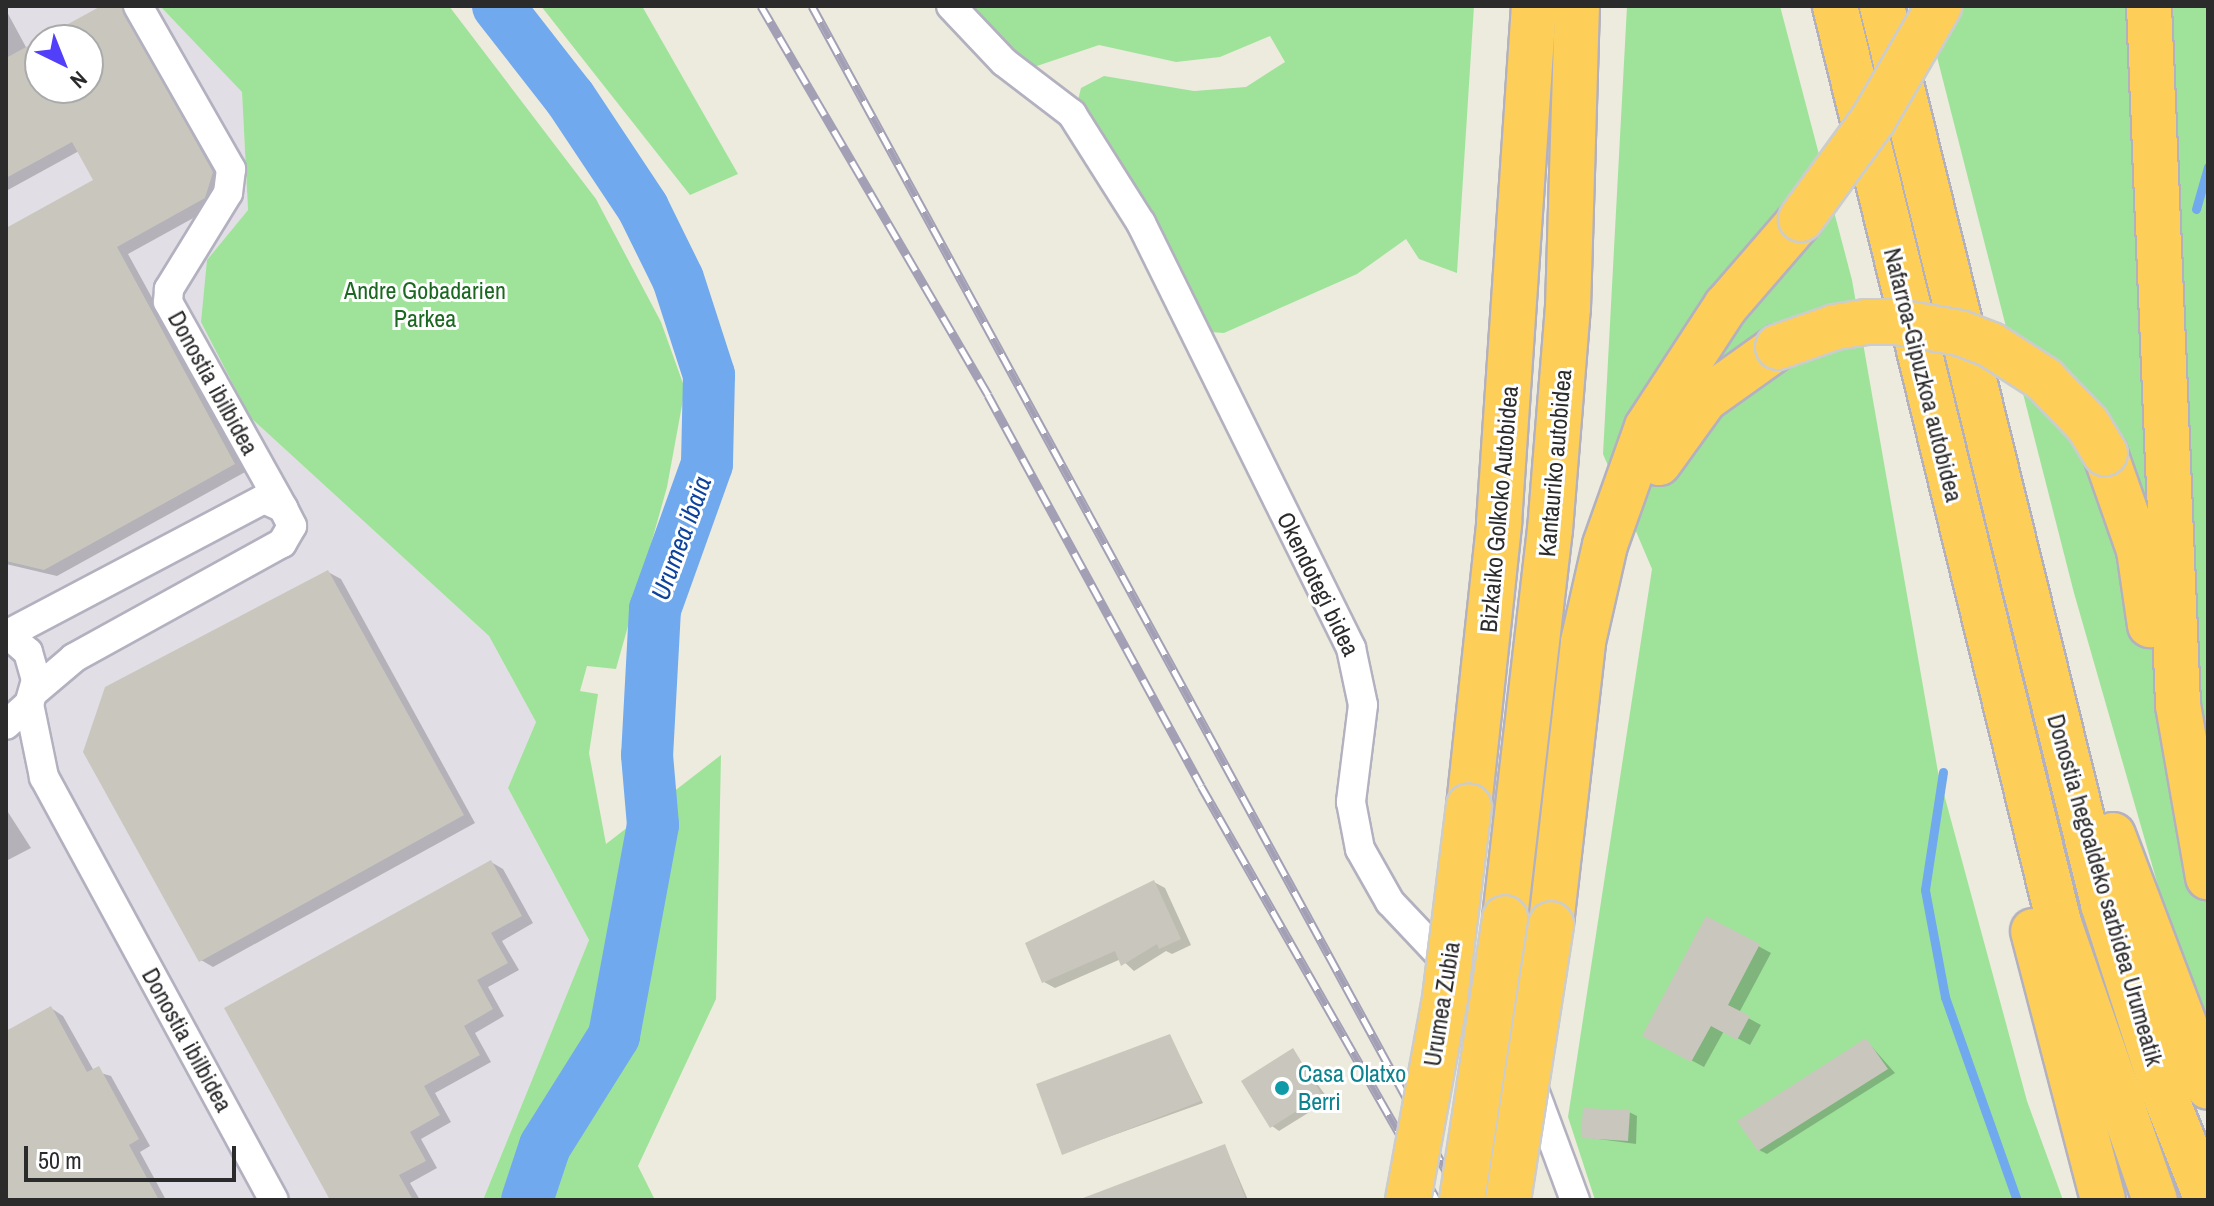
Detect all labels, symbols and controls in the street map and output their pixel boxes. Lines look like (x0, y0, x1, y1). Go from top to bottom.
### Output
north arrow (24, 24, 104, 104)
text: N (64, 65, 94, 96)
street label: Nafarroa-Gipuzkoa autobidea (1878, 245, 1968, 505)
park label: Andre Gobadarien Parkea (344, 277, 506, 333)
street label: Donostia ibilbidea (162, 306, 264, 460)
street label: Kantauriko autobidea (1532, 368, 1578, 558)
street label: Bizkaiko Golkoko Autobidea (1474, 384, 1524, 634)
water label: Urumea ibaia (644, 472, 718, 604)
street label: Okendotegi bidea (1271, 507, 1365, 661)
street label: Donostia hegoaldeko sarbidea Urumeatik (2041, 711, 2169, 1069)
street label: Urumea Zubia (1418, 940, 1466, 1068)
street label: Donostia ibilbidea (136, 963, 238, 1117)
place label: Casa Olatxo Berri (1298, 1060, 1406, 1116)
marker: Casa Olatxo Berri (1273, 1079, 1291, 1097)
scale bar (28, 1130, 240, 1180)
text: 50 m (38, 1144, 82, 1176)

